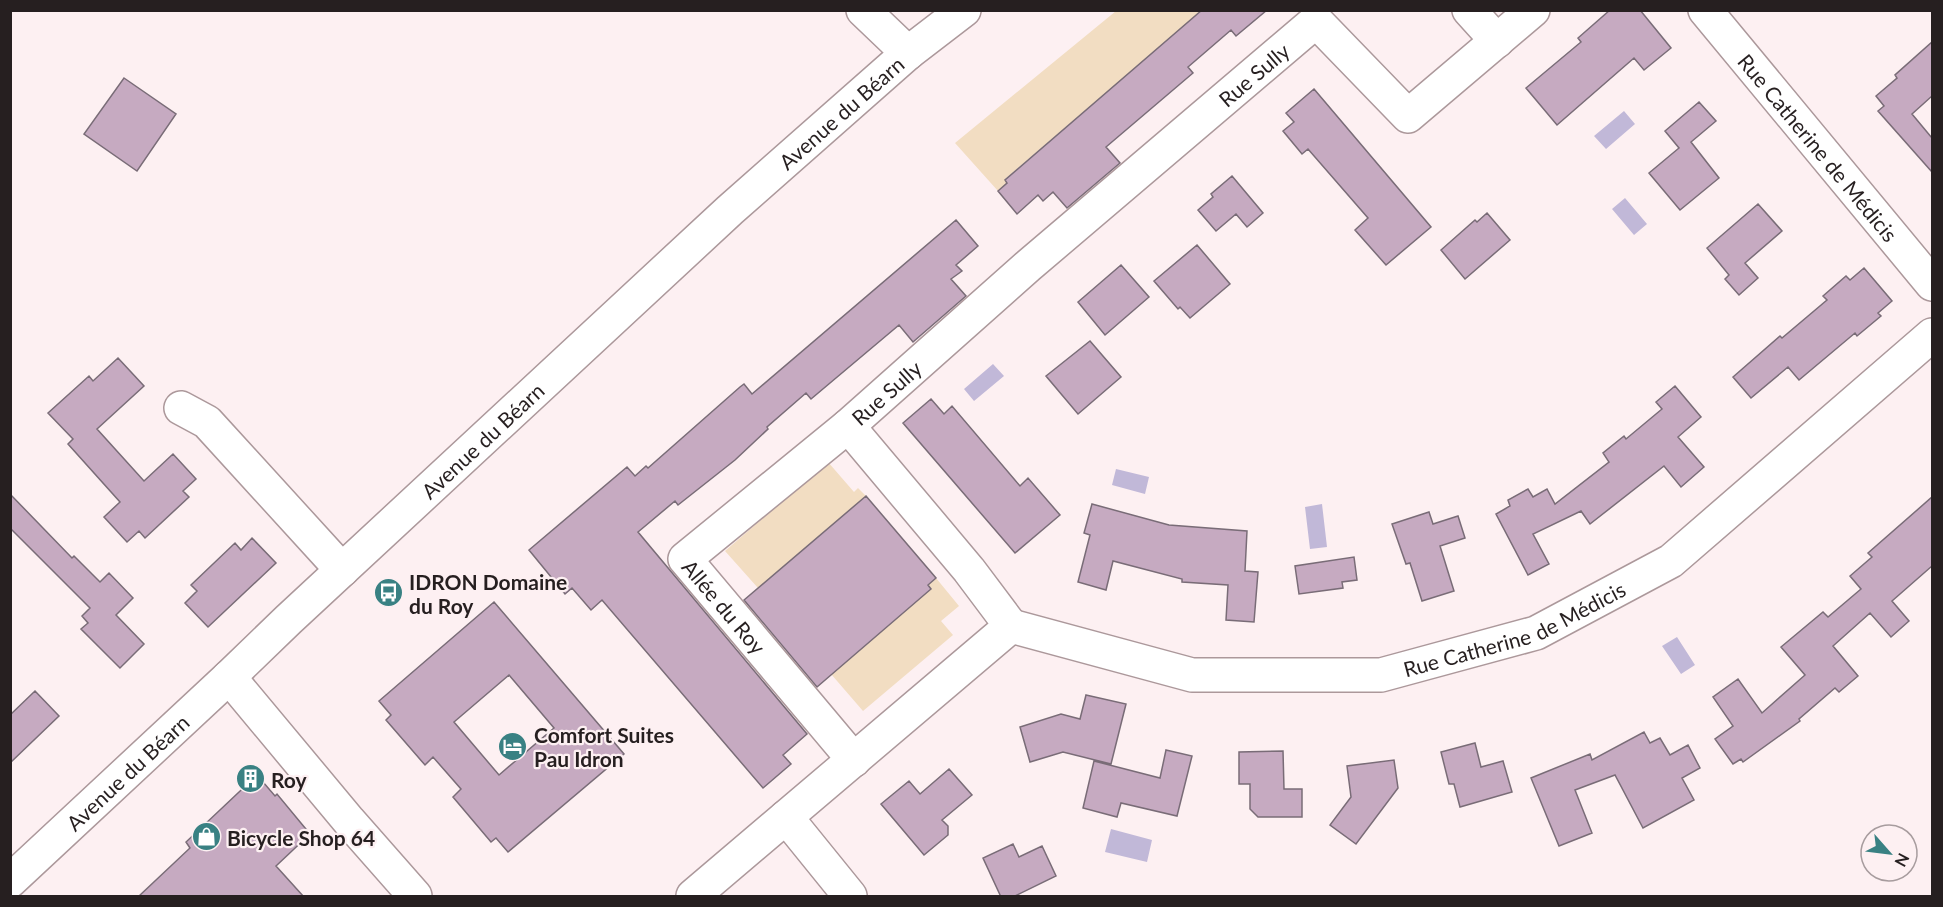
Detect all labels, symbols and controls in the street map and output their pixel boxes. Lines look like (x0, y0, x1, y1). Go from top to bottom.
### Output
street label: Rue Sully (1213, 37, 1294, 111)
street label: Rue Catherine de Médicis (1734, 48, 1903, 246)
street label: Avenue du Béarn (773, 51, 908, 174)
street label: Rue Sully (846, 355, 926, 430)
street label: Avenue du Béarn (416, 377, 549, 503)
street label: Allée du Roy (678, 554, 771, 659)
place label: IDRON Domaine du Roy (409, 569, 567, 618)
street label: Rue Catherine de Médicis (1400, 575, 1629, 681)
bus stop icon: IDRON Domaine du Roy (372, 577, 404, 609)
street label: Avenue du Béarn (61, 709, 193, 835)
place label: Comfort Suites Pau Idron (534, 722, 674, 771)
hotel icon: Comfort Suites Pau Idron (497, 730, 529, 762)
building icon: Roy (234, 763, 266, 795)
place label: Roy (271, 767, 307, 792)
shop icon: Bicycle Shop 64 (190, 821, 222, 853)
north arrow (1859, 823, 1919, 883)
place label: Bicycle Shop 64 (227, 825, 375, 850)
text: N (1891, 850, 1914, 870)

